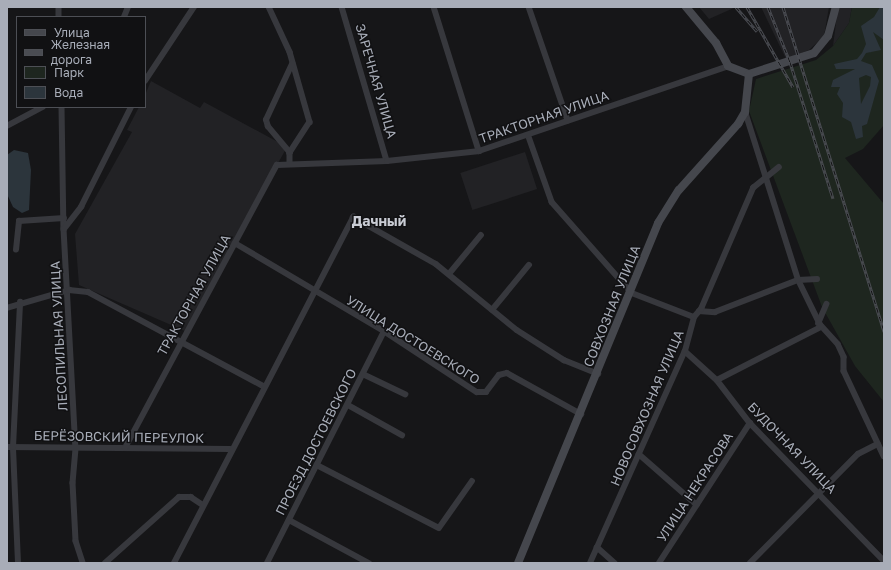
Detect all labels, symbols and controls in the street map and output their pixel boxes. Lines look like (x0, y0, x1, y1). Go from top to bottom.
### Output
legend (16, 16, 146, 108)
street label: ЗАРЕЧНАЯ УЛИЦА (352, 22, 400, 140)
text: Улица (54, 25, 90, 40)
text: Железная дорога (51, 37, 110, 67)
text: Парк (54, 65, 84, 80)
text: Вода (54, 85, 83, 100)
street label: ТРАКТОРНАЯ УЛИЦА (477, 87, 611, 147)
district label: Дачный (352, 213, 406, 229)
street label: ТРАКТОРНАЯ УЛИЦА (154, 232, 234, 358)
street label: СОВХОЗНАЯ УЛИЦА (580, 243, 644, 369)
street label: ЛЕСОПИЛЬНАЯ УЛИЦА (47, 261, 71, 411)
street label: УЛИЦА ДОСТОЕВСКОГО (343, 292, 483, 388)
street label: НОВОСОВХОЗНАЯ УЛИЦА (607, 328, 687, 488)
street label: ПРОЕЗД ДОСТОЕВСКОГО (272, 366, 360, 518)
street label: БУДОЧНАЯ УЛИЦА (744, 399, 840, 497)
street label: БЕРЁЗОВСКИЙ ПЕРЕУЛОК (34, 428, 204, 446)
street label: УЛИЦА НЕКРАСОВА (654, 429, 736, 545)

